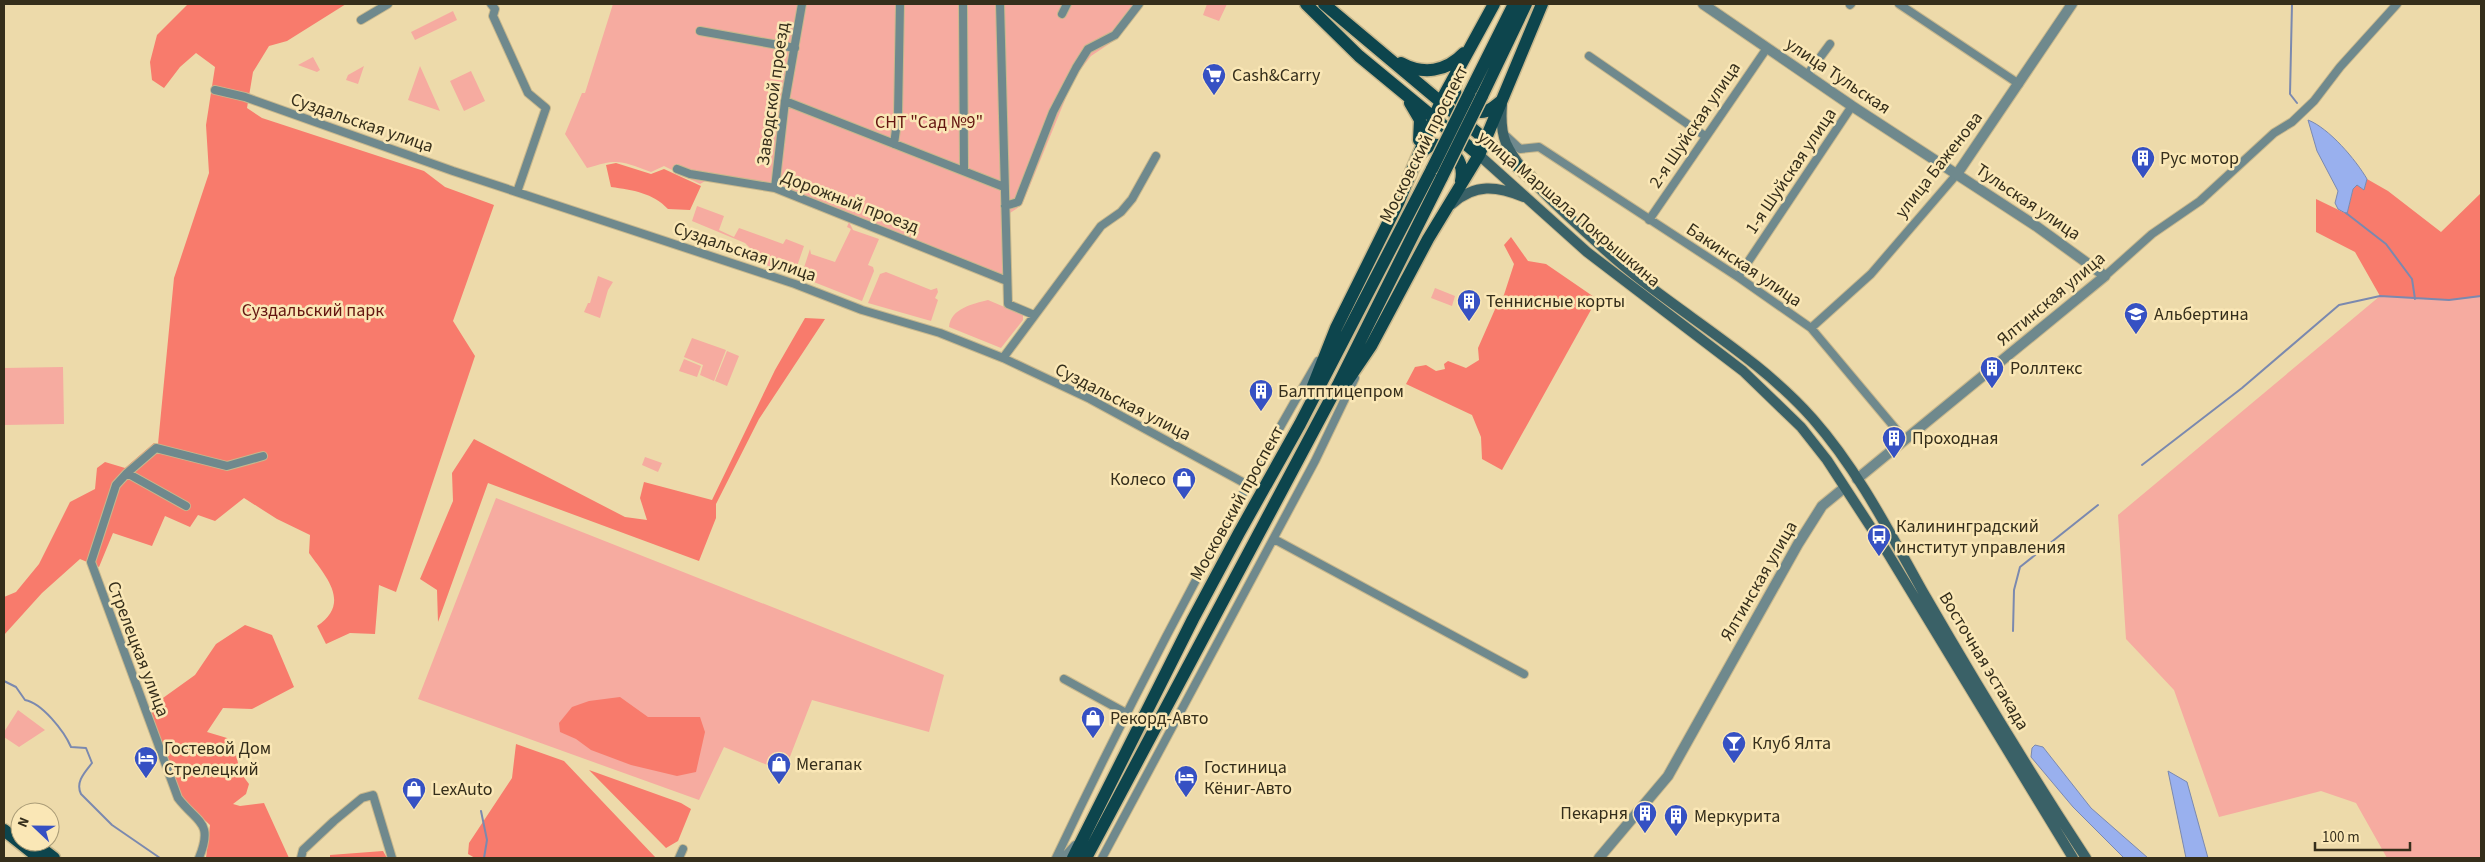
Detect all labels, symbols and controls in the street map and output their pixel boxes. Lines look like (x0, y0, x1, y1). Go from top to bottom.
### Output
street label: Заводской проезд (751, 20, 795, 167)
street label: улица Тульская (1781, 32, 1895, 120)
street label: 2-я Шуйская улица (1643, 57, 1747, 193)
street label: Московский проспект (1374, 61, 1474, 227)
supermarket icon: Cash&Carry (1201, 62, 1227, 96)
place label: Cash&Carry (1232, 63, 1321, 88)
street label: Суздальская улица (287, 87, 437, 159)
street label: 1-я Шуйская улица (1739, 103, 1843, 239)
street label: улица Баженова (1889, 106, 1989, 224)
park label: СНТ "Сад №9" (875, 110, 983, 135)
street label: улица Маршала Покрышкина (1472, 125, 1666, 293)
building icon: Рус мотор (2130, 145, 2156, 179)
place label: Рус мотор (2160, 146, 2239, 171)
street label: Тульская улица (1971, 158, 2085, 246)
street label: Дорожный проезд (777, 164, 923, 240)
street label: Суздальская улица (670, 216, 820, 288)
street label: Бакинская улица (1681, 217, 1807, 313)
street label: Ялтинская улица (1991, 246, 2111, 352)
building icon: Теннисные корты (1456, 288, 1482, 322)
place label: Теннисные корты (1486, 289, 1625, 314)
park label: Суздальский парк (242, 298, 384, 323)
school or university icon: Альбертина (2123, 301, 2149, 335)
place label: Альбертина (2154, 302, 2249, 327)
building icon: Роллтекс (1979, 355, 2005, 389)
place label: Роллтекс (2010, 356, 2082, 381)
street label: Суздальская улица (1051, 357, 1195, 447)
building icon: Балтптицепром (1248, 378, 1274, 412)
place label: Балтптицепром (1278, 379, 1404, 404)
street label: Московский проспект (1184, 421, 1290, 585)
building icon: Проходная (1881, 425, 1907, 459)
place label: Проходная (1912, 426, 1999, 451)
shop icon: Колесо (1171, 466, 1197, 500)
place label: Колесо (1110, 467, 1166, 492)
place label: Калининградский институт управления (1896, 514, 2066, 560)
street label: Ялтинская улица (1715, 516, 1803, 646)
bus stop icon: Калининградский институт управления (1866, 523, 1892, 557)
street label: Стрелецкая улица (101, 578, 175, 720)
street label: Восточная эстакада (1933, 587, 2035, 735)
shop icon: Рекорд-Авто (1080, 705, 1106, 739)
place label: Рекорд-Авто (1110, 706, 1208, 731)
bar icon: Клуб Ялта (1721, 730, 1747, 764)
place label: Клуб Ялта (1752, 731, 1831, 756)
place label: Гостевой Дом Стрелецкий (164, 736, 271, 782)
hotel icon: Гостевой Дом Стрелецкий (133, 745, 159, 779)
shop icon: Мегапак (766, 751, 792, 785)
place label: Мегапак (796, 752, 862, 777)
place label: Гостиница Кёниг-Авто (1204, 755, 1292, 801)
hotel icon: Гостиница Кёниг-Авто (1173, 764, 1199, 798)
shop icon: LexAuto (401, 776, 427, 810)
place label: LexAuto (432, 777, 492, 802)
building icon: Пекарня (1632, 800, 1658, 834)
place label: Пекарня (1560, 801, 1628, 826)
north arrow (10, 802, 60, 852)
building icon: Меркурита (1663, 803, 1689, 837)
place label: Меркурита (1694, 804, 1780, 829)
text: N (13, 814, 35, 831)
scale bar (2315, 820, 2410, 852)
text: 100 m (2322, 827, 2360, 848)

